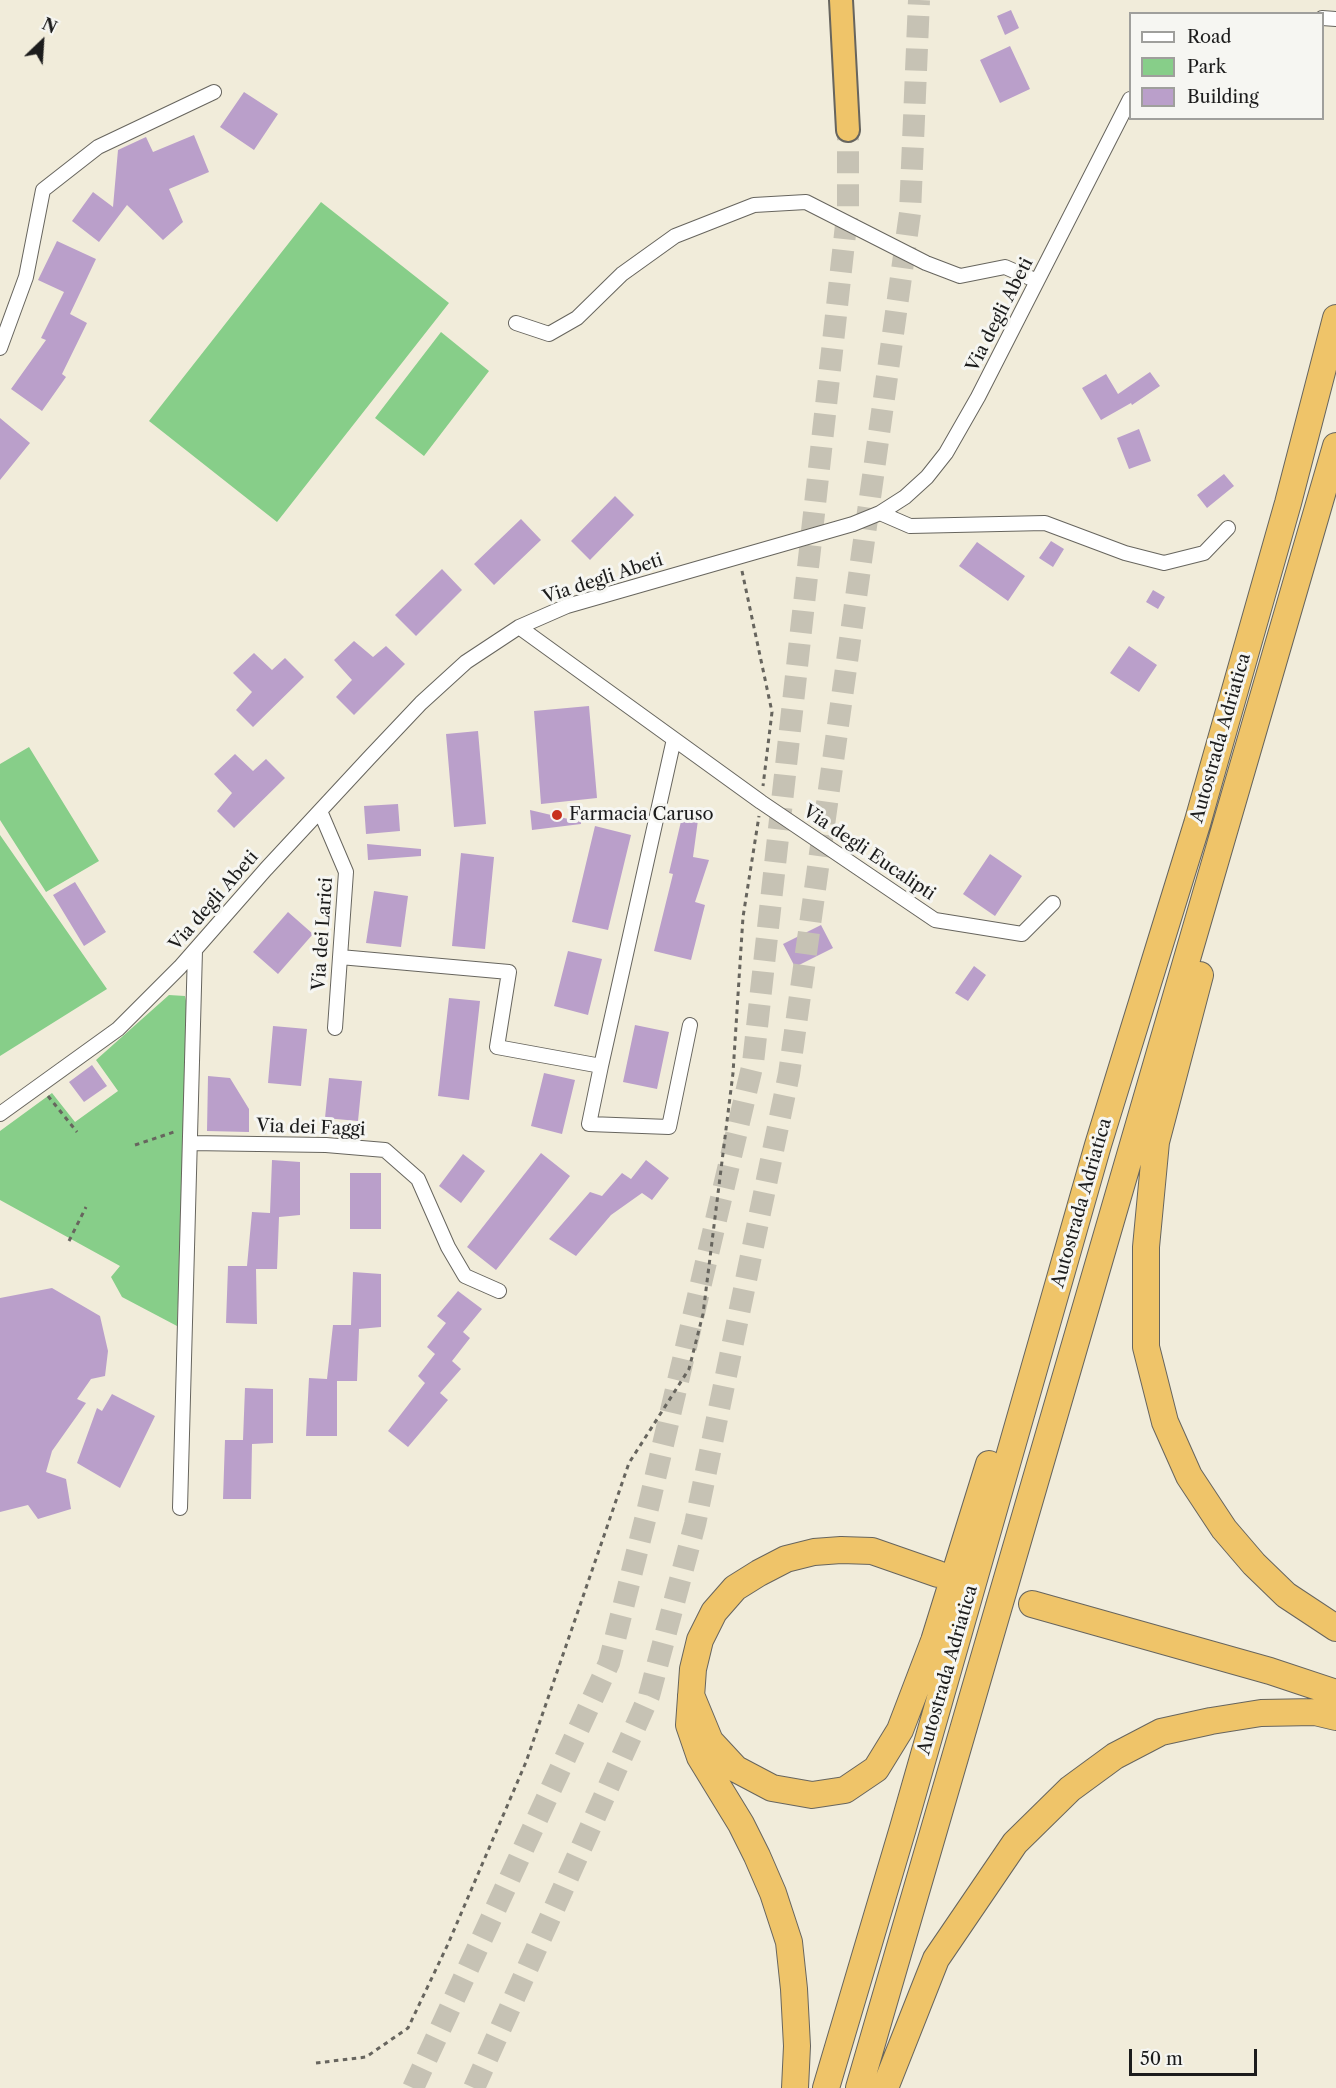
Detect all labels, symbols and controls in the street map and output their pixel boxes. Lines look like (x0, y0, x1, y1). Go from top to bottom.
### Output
north arrow (12, 12, 72, 72)
legend (1129, 12, 1324, 120)
text: N (39, 14, 60, 38)
text: Road (1187, 26, 1232, 48)
text: Park (1187, 56, 1226, 78)
text: Building (1187, 86, 1259, 108)
street label: Via degli Abeti (962, 254, 1038, 376)
street label: Via degli Abeti (540, 549, 666, 609)
street label: Autostrada Adriatica (1186, 651, 1256, 825)
street label: Via degli Eucalipti (799, 801, 939, 905)
place label: Farmacia Caruso (569, 804, 714, 826)
marker: Farmacia Caruso (550, 808, 564, 822)
street label: Via degli Abeti (165, 847, 263, 955)
street label: Via dei Larici (308, 877, 338, 991)
street label: Via dei Faggi (256, 1115, 366, 1141)
street label: Autostrada Adriatica (1047, 1116, 1117, 1290)
street label: Autostrada Adriatica (913, 1583, 983, 1757)
scale bar (1132, 2037, 1260, 2075)
text: 50 m (1140, 2048, 1183, 2070)

